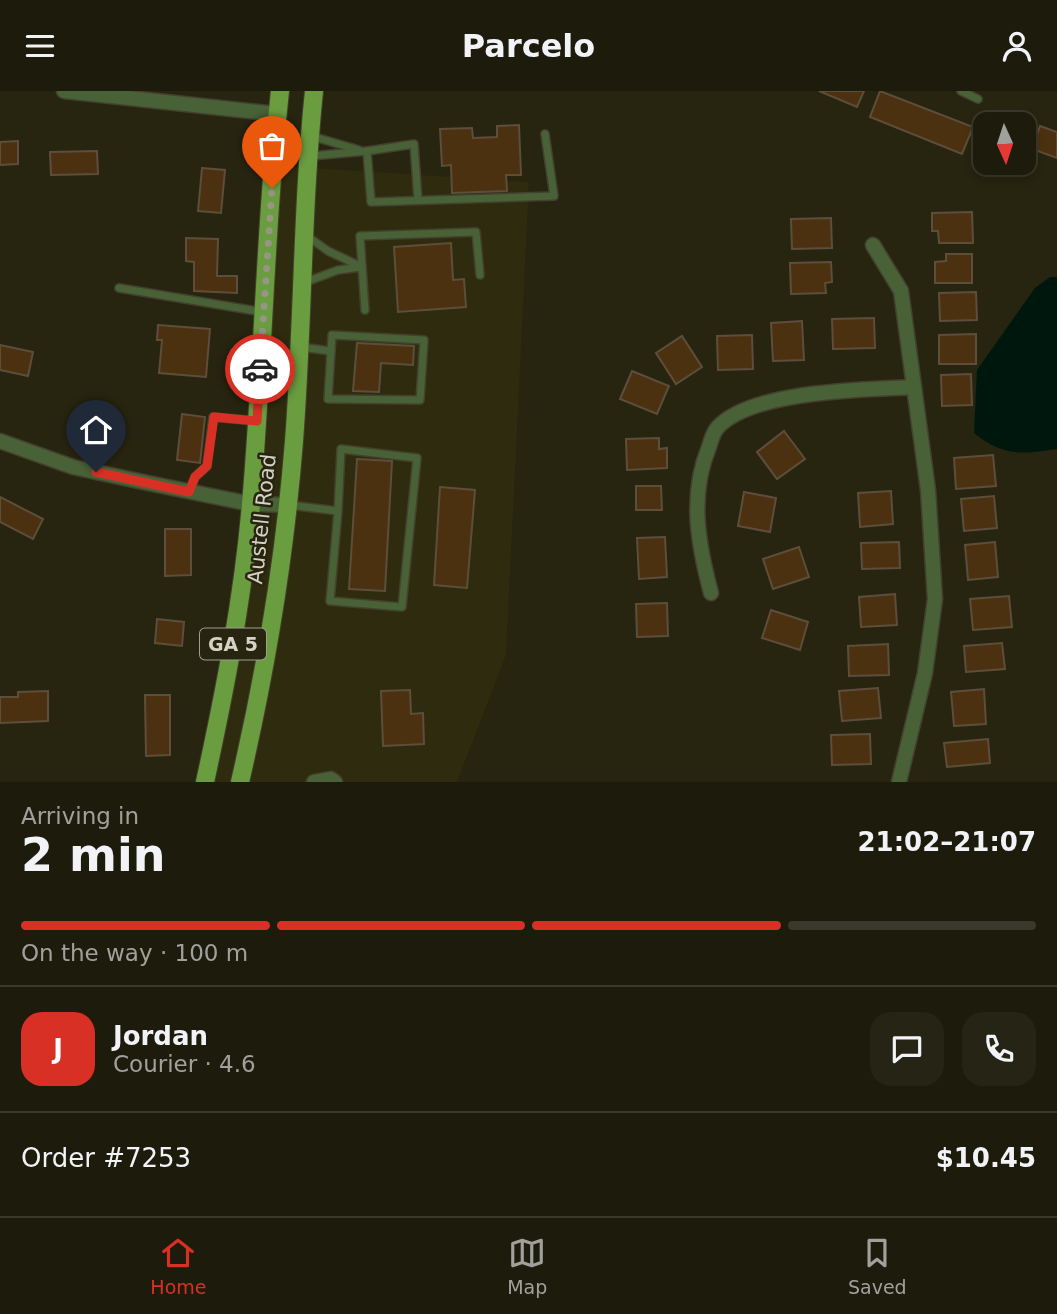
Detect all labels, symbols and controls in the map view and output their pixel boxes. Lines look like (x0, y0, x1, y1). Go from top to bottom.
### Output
icon: menu (21, 27, 59, 65)
text: Parcelo (462, 27, 595, 65)
icon: person (998, 27, 1036, 65)
north arrow (973, 112, 1036, 175)
map controls (973, 112, 1036, 175)
pin (242, 116, 302, 188)
icon: bag (253, 127, 291, 165)
courier (225, 334, 295, 404)
icon: car (241, 350, 279, 388)
pin (66, 400, 126, 472)
icon: home (77, 411, 115, 449)
street label: Austell Road (243, 453, 281, 585)
road number: GA 5 (200, 629, 266, 659)
text: Arriving in (21, 803, 139, 829)
text: 21:02–21:07 (857, 827, 1036, 857)
text: 2 min (21, 828, 165, 882)
text: On the way · 100 m (21, 940, 248, 966)
button: chat (870, 1012, 944, 1086)
button: phone (962, 1012, 1036, 1086)
text: Jordan (113, 1021, 208, 1051)
text: J (53, 1034, 63, 1064)
text: Courier · 4.6 (113, 1051, 256, 1077)
text: Order #7253 (21, 1143, 191, 1173)
text: $10.45 (936, 1143, 1036, 1173)
tab: Home (150, 1234, 206, 1298)
tab: Map (507, 1234, 547, 1298)
tab: Saved (848, 1234, 907, 1298)

